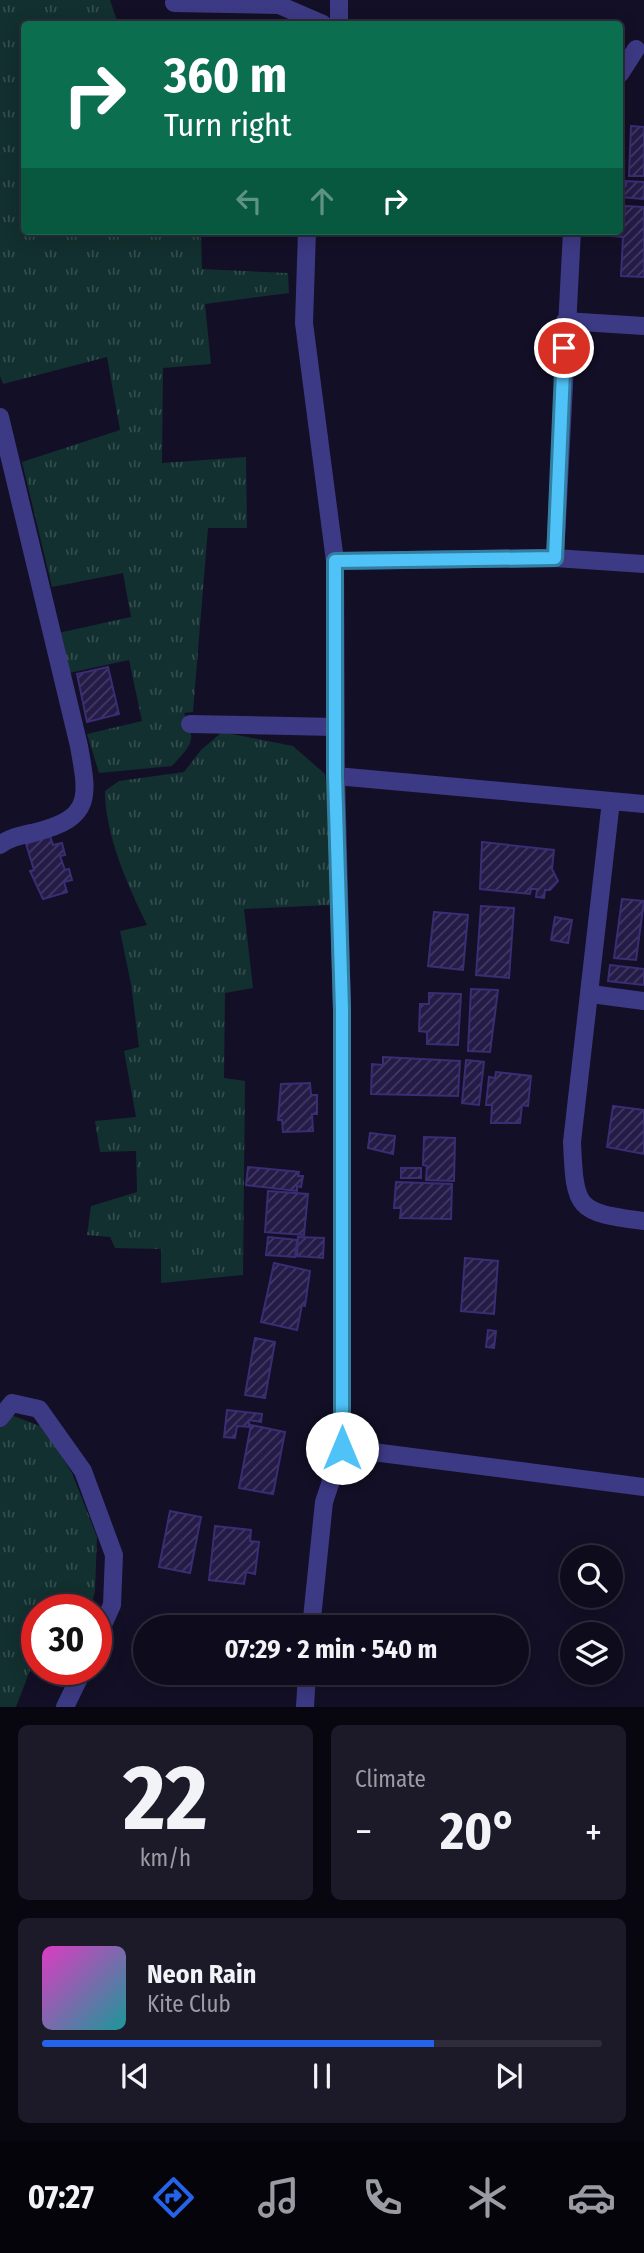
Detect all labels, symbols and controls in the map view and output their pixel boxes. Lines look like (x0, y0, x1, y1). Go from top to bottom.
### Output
text: 360 m (164, 46, 287, 105)
icon: right (49, 49, 140, 140)
text: Turn right (164, 106, 291, 144)
icon: left (230, 182, 268, 220)
icon: ahead (303, 182, 341, 220)
icon: right (376, 182, 414, 220)
pin (534, 318, 594, 378)
icon: arrive (545, 329, 583, 367)
position arrow (305, 1411, 379, 1485)
map controls (560, 1545, 623, 1685)
button: search (560, 1545, 623, 1608)
speed limit sign: 30 (21, 1594, 112, 1685)
button: layers (560, 1622, 623, 1685)
text: 07:29 · 2 min · 540 m (225, 1634, 437, 1665)
text: 22 (123, 1744, 208, 1853)
text: Climate (355, 1765, 426, 1793)
text: 20° (440, 1800, 517, 1863)
text: − (355, 1809, 372, 1855)
text: + (585, 1809, 602, 1855)
text: km/h (140, 1844, 191, 1872)
text: Neon Rain (147, 1959, 256, 1990)
text: Kite Club (147, 1990, 231, 2018)
icon: previous (116, 2057, 154, 2095)
icon: pause (303, 2057, 341, 2095)
icon: next (490, 2057, 528, 2095)
icon: directions (149, 2173, 198, 2222)
icon: music (254, 2173, 303, 2222)
icon: phone (358, 2173, 407, 2222)
icon: climate (463, 2173, 512, 2222)
icon: car (567, 2173, 616, 2222)
text: 07:27 (28, 2178, 94, 2216)

